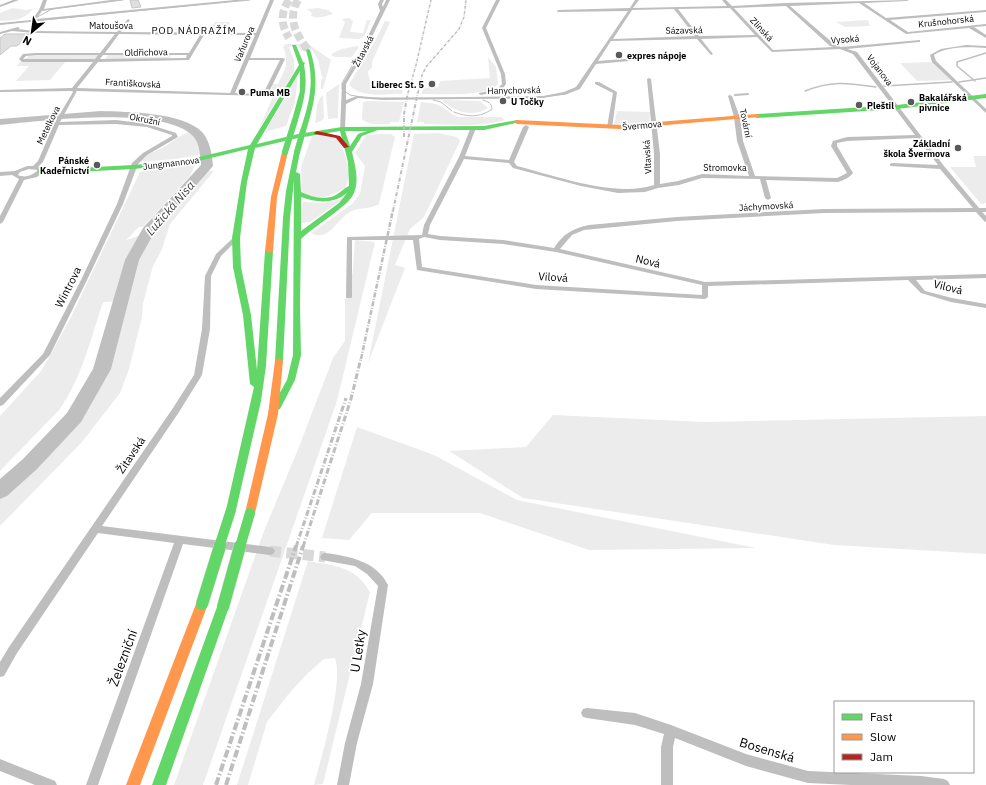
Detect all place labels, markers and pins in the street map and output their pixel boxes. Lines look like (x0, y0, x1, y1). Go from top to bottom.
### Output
marker: expres nápoje (614, 50, 624, 60)
place label: expres nápoje (627, 50, 686, 61)
place label: Liberec St. 5 (371, 79, 425, 90)
marker: Liberec St. 5 (427, 79, 437, 89)
marker: Puma MB (237, 87, 247, 97)
place label: Puma MB (250, 87, 290, 98)
place label: Bakalářská pivnice (919, 92, 967, 113)
marker: U Točky (498, 96, 508, 106)
place label: U Točky (511, 96, 544, 107)
marker: Bakalářská pivnice (906, 97, 916, 107)
marker: Pleštil (854, 100, 864, 110)
place label: Pleštil (867, 100, 894, 111)
place label: Základní škola Švermova (883, 138, 950, 159)
marker: Základní škola Švermova (953, 143, 963, 153)
place label: Pánské Kadeřnictví (40, 155, 89, 176)
marker: Pánské Kadeřnictví (92, 160, 102, 170)

